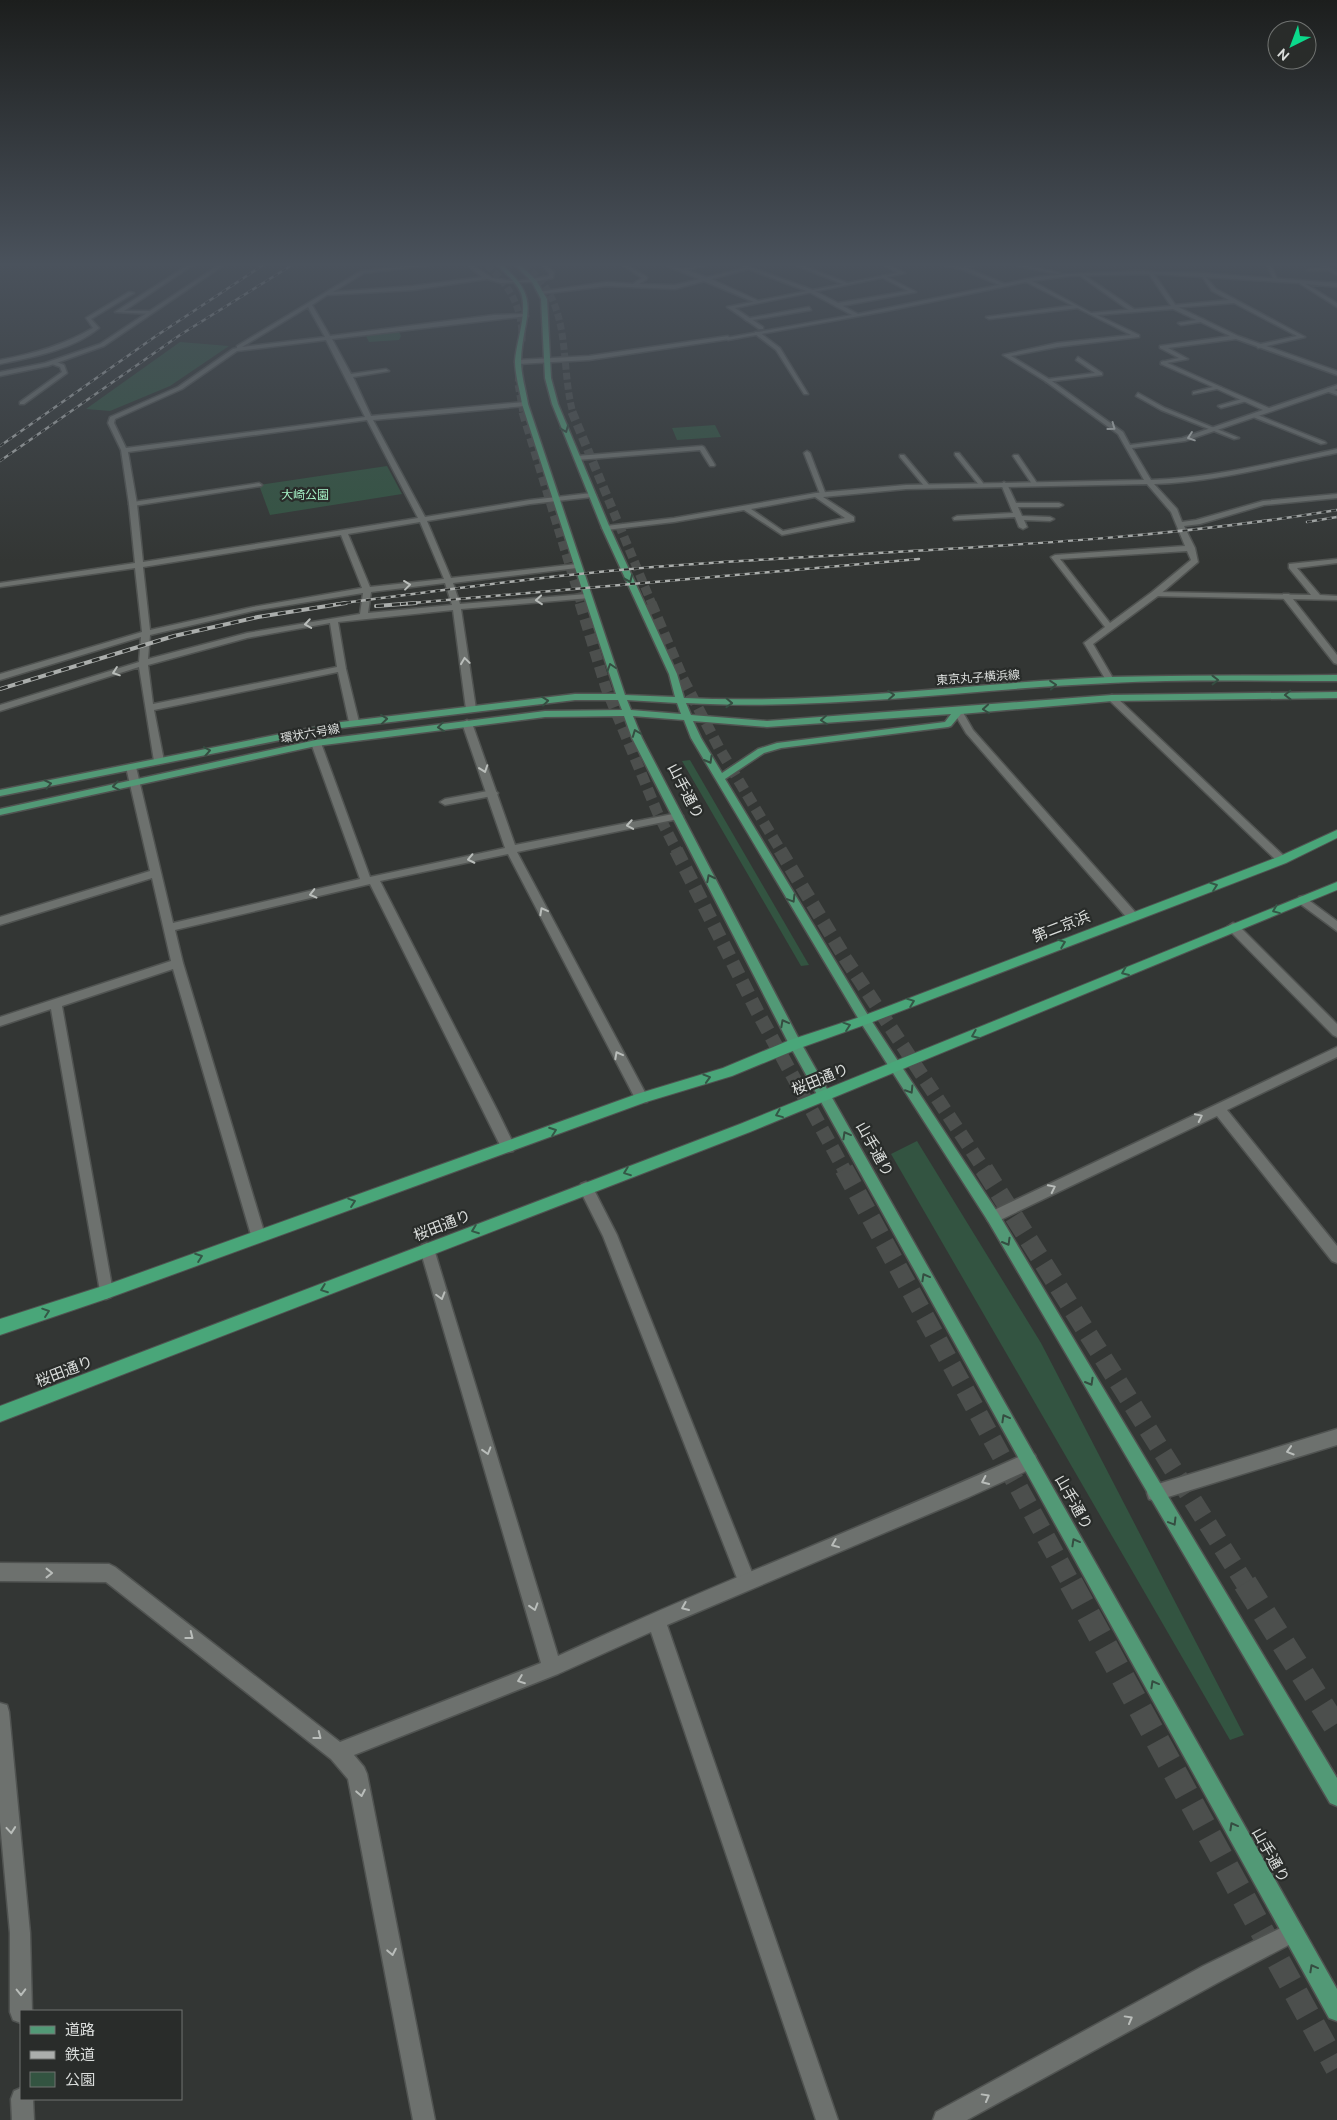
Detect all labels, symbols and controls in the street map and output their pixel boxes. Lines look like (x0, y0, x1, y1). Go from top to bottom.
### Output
north arrow (1267, 20, 1317, 70)
text: N (1274, 45, 1293, 64)
one-way arrow (1106, 421, 1116, 430)
one-way arrow (559, 424, 570, 433)
one-way arrow (1188, 431, 1196, 441)
park label: 大崎公園 (281, 488, 329, 501)
one-way arrow (622, 574, 633, 583)
one-way arrow (404, 580, 412, 591)
one-way arrow (535, 595, 543, 606)
one-way arrow (303, 619, 312, 629)
one-way arrow (460, 657, 470, 665)
one-way arrow (606, 664, 616, 672)
one-way arrow (113, 666, 121, 676)
street label: 東京丸子横浜線 (936, 668, 1020, 686)
one-way arrow (1212, 675, 1220, 685)
one-way arrow (1049, 679, 1057, 690)
one-way arrow (887, 690, 895, 701)
one-way arrow (1284, 690, 1292, 700)
one-way arrow (542, 696, 550, 707)
one-way arrow (725, 697, 733, 708)
one-way arrow (982, 703, 990, 714)
one-way arrow (380, 714, 388, 725)
one-way arrow (820, 715, 828, 726)
street label: 環状六号線 (279, 721, 341, 745)
one-way arrow (436, 721, 444, 732)
one-way arrow (632, 730, 642, 738)
one-way arrow (202, 746, 211, 756)
one-way arrow (702, 754, 712, 763)
street label: 山手通り (665, 760, 707, 822)
one-way arrow (478, 764, 488, 773)
one-way arrow (43, 779, 52, 789)
one-way arrow (111, 781, 120, 791)
one-way arrow (626, 819, 634, 829)
one-way arrow (467, 853, 476, 863)
one-way arrow (706, 874, 716, 883)
one-way arrow (1209, 882, 1218, 892)
one-way arrow (308, 888, 317, 899)
one-way arrow (786, 894, 796, 903)
one-way arrow (1272, 905, 1280, 915)
street label: 第二京浜 (1030, 907, 1092, 945)
one-way arrow (539, 908, 549, 917)
one-way arrow (1057, 939, 1066, 949)
one-way arrow (1121, 966, 1130, 977)
one-way arrow (906, 997, 914, 1007)
one-way arrow (780, 1019, 790, 1028)
one-way arrow (842, 1022, 850, 1032)
one-way arrow (971, 1028, 980, 1039)
one-way arrow (614, 1052, 624, 1061)
street label: 桜田通り (789, 1060, 851, 1098)
one-way arrow (702, 1073, 711, 1083)
one-way arrow (904, 1085, 913, 1094)
one-way arrow (775, 1108, 784, 1119)
one-way arrow (1194, 1113, 1203, 1124)
street label: 山手通り (853, 1119, 897, 1179)
one-way arrow (548, 1127, 557, 1137)
one-way arrow (842, 1131, 852, 1140)
one-way arrow (623, 1166, 632, 1176)
one-way arrow (1047, 1184, 1056, 1194)
one-way arrow (347, 1198, 356, 1208)
street label: 桜田通り (411, 1206, 473, 1244)
one-way arrow (472, 1224, 480, 1234)
one-way arrow (1001, 1236, 1011, 1245)
one-way arrow (194, 1253, 203, 1263)
one-way arrow (921, 1273, 931, 1282)
one-way arrow (320, 1283, 329, 1293)
one-way arrow (436, 1291, 446, 1299)
one-way arrow (42, 1308, 50, 1318)
street label: 桜田通り (33, 1352, 95, 1390)
one-way arrow (1083, 1376, 1093, 1385)
one-way arrow (1001, 1415, 1011, 1424)
one-way arrow (1287, 1446, 1295, 1456)
one-way arrow (482, 1447, 492, 1455)
street label: 山手通り (1052, 1472, 1096, 1532)
one-way arrow (981, 1475, 990, 1485)
one-way arrow (1166, 1516, 1176, 1525)
one-way arrow (831, 1538, 840, 1548)
one-way arrow (1071, 1539, 1081, 1548)
one-way arrow (45, 1568, 53, 1578)
one-way arrow (681, 1600, 690, 1611)
one-way arrow (528, 1602, 538, 1611)
one-way arrow (184, 1630, 194, 1639)
one-way arrow (517, 1674, 526, 1684)
one-way arrow (1150, 1681, 1160, 1690)
one-way arrow (312, 1730, 322, 1739)
one-way arrow (355, 1788, 365, 1797)
one-way arrow (1230, 1822, 1240, 1831)
street label: 山手通り (1249, 1825, 1293, 1885)
one-way arrow (5, 1826, 16, 1834)
one-way arrow (386, 1948, 396, 1957)
one-way arrow (1309, 1964, 1319, 1973)
one-way arrow (16, 1988, 26, 1996)
legend (20, 2010, 182, 2100)
one-way arrow (1124, 2015, 1133, 2025)
text: 道路 (65, 2021, 95, 2038)
text: 鉄道 (65, 2046, 95, 2063)
text: 公園 (65, 2071, 95, 2088)
one-way arrow (981, 2093, 990, 2103)

